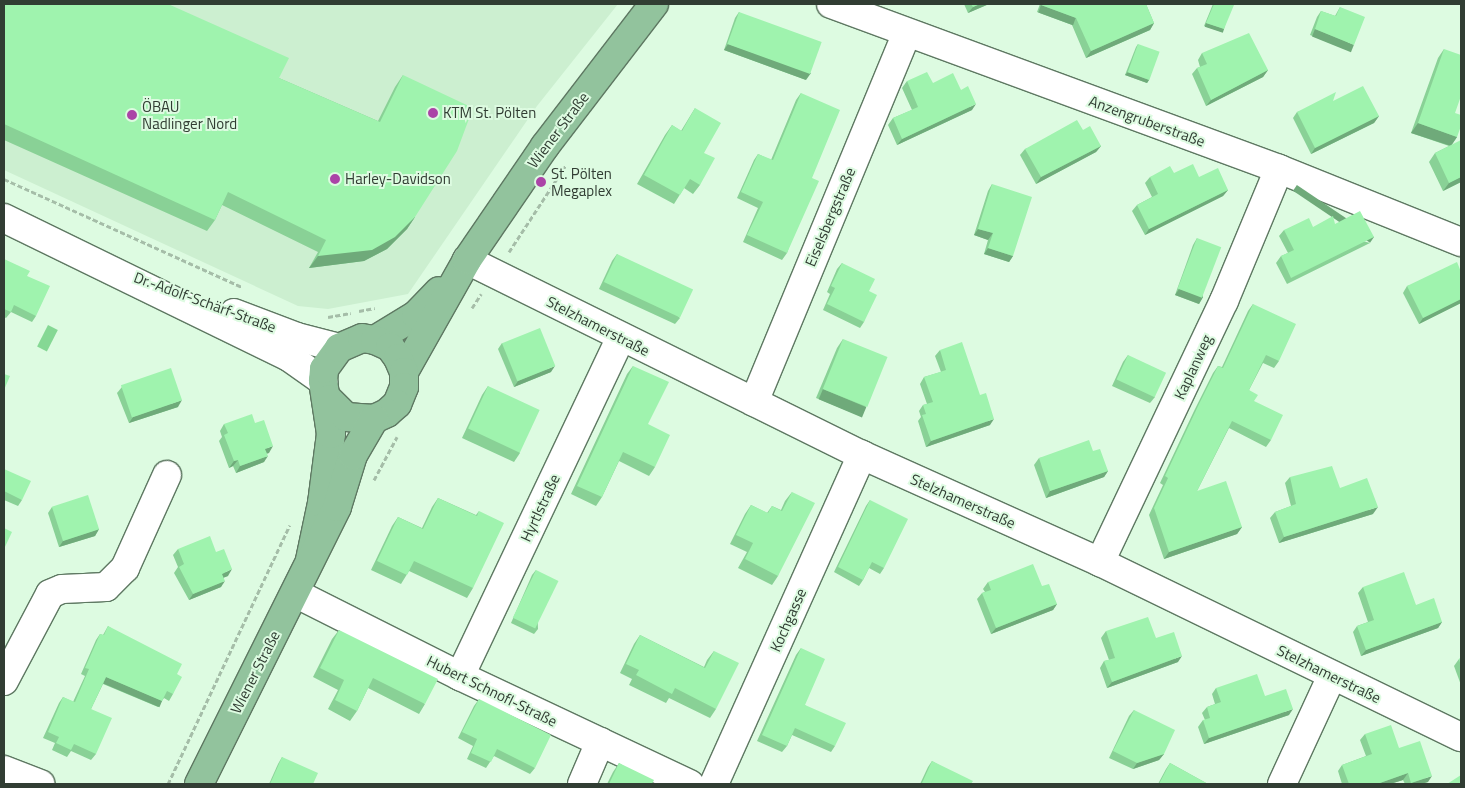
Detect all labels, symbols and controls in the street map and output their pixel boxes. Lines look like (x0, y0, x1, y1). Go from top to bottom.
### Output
street label: Wiener Straße (524, 88, 592, 172)
street label: Anzengruberstraße (1087, 92, 1207, 150)
place label: ÖBAU Nadlinger Nord (142, 97, 237, 132)
place label: KTM St. Pölten (443, 104, 536, 122)
marker: KTM St. Pölten (427, 107, 439, 119)
marker: ÖBAU Nadlinger Nord (126, 109, 138, 121)
place label: St. Pölten Megaplex (551, 164, 612, 199)
street label: Eiselsbergstraße (801, 165, 859, 269)
place label: Harley-Davidson (345, 170, 451, 188)
marker: Harley-Davidson (329, 173, 341, 185)
marker: St. Pölten Megaplex (535, 176, 547, 188)
street label: Dr.-Adolf-Schärf-Straße (131, 268, 279, 336)
street label: Stelzhamerstraße (544, 292, 652, 360)
street label: Kaplanweg (1170, 332, 1216, 402)
street label: Stelzhamerstraße (908, 470, 1018, 532)
street label: Hyrtlstraße (517, 471, 563, 545)
street label: Kochgasse (766, 585, 810, 655)
street label: Wiener Straße (226, 628, 284, 716)
street label: Stelzhamerstraße (1274, 641, 1384, 707)
street label: Hubert Schnofl-Straße (424, 652, 560, 730)

